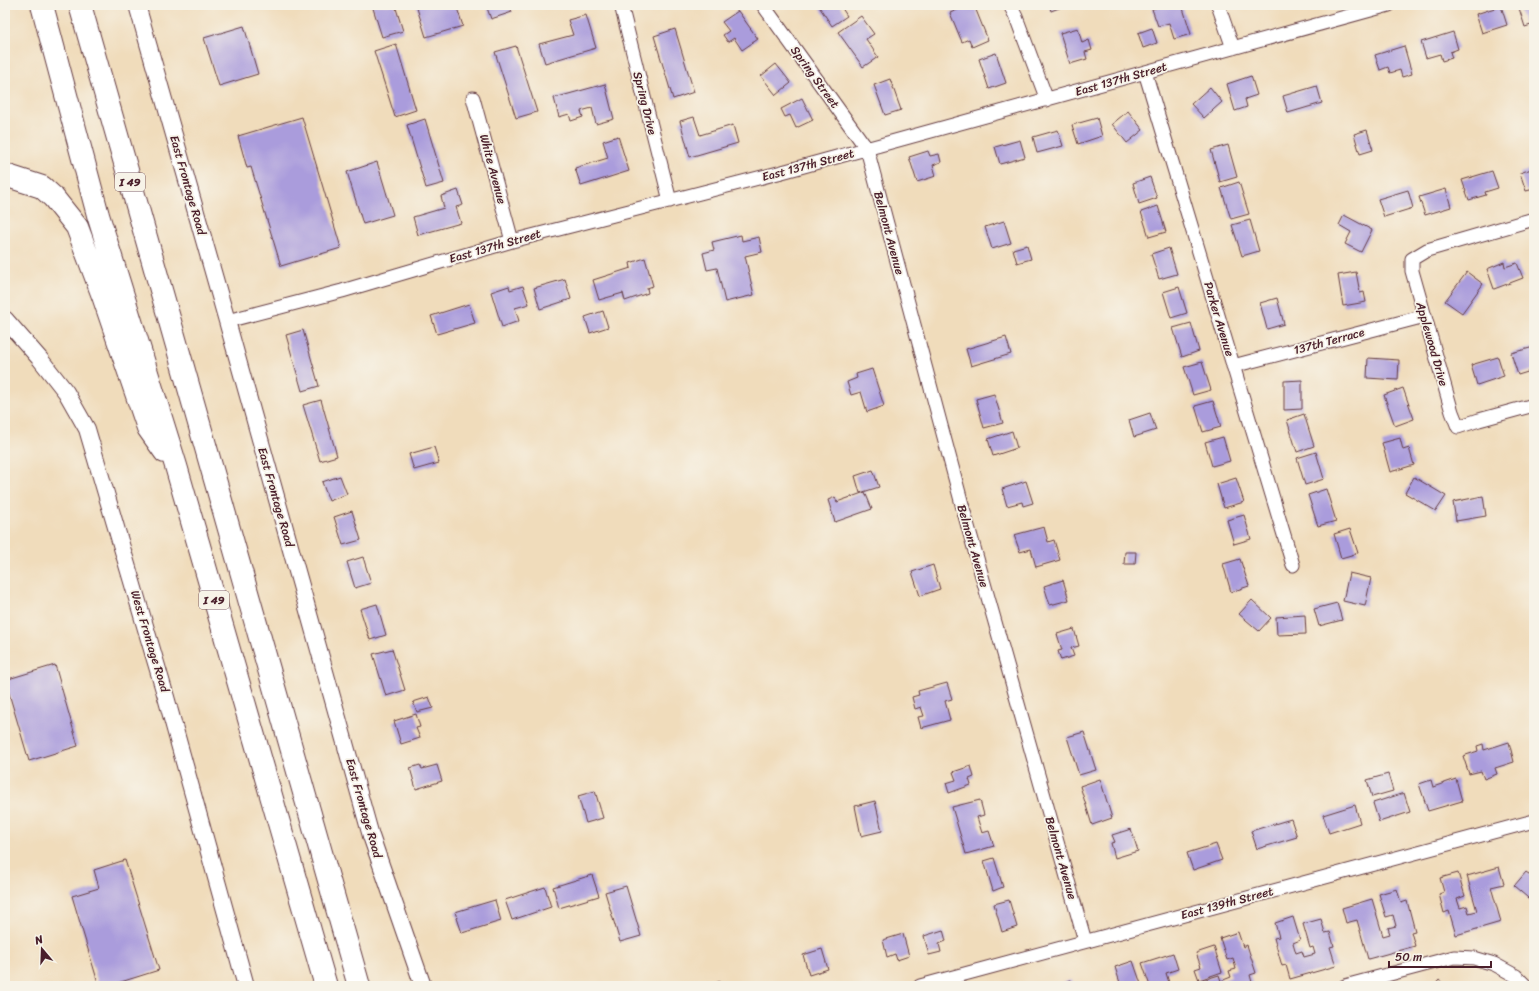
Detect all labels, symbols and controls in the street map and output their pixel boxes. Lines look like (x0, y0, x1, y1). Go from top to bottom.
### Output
street label: Spring Street (785, 41, 845, 113)
street label: East 137th Street (1072, 55, 1170, 103)
street label: Spring Drive (627, 69, 664, 137)
street label: East Frontage Road (163, 132, 213, 239)
street label: White Avenue (473, 132, 513, 206)
street label: East 137th Street (759, 142, 857, 188)
road number: I 49 (115, 173, 145, 191)
street label: Belmont Avenue (867, 189, 911, 277)
street label: East 137th Street (446, 222, 544, 270)
street label: Parker Avenue (1197, 279, 1241, 359)
street label: Applewood Drive (1409, 298, 1455, 389)
street label: 137th Terrace (1291, 321, 1367, 361)
street label: East Frontage Road (251, 444, 301, 551)
street label: Belmont Avenue (951, 502, 995, 590)
street label: West Frontage Road (124, 587, 176, 696)
road number: I 49 (199, 591, 229, 609)
street label: East Frontage Road (339, 755, 389, 862)
street label: Belmont Avenue (1039, 814, 1083, 902)
street label: East 139th Street (1178, 880, 1276, 926)
north arrow (22, 929, 62, 969)
text: N (31, 930, 46, 951)
scale bar (1389, 943, 1491, 969)
text: 50 m (1395, 946, 1422, 968)

